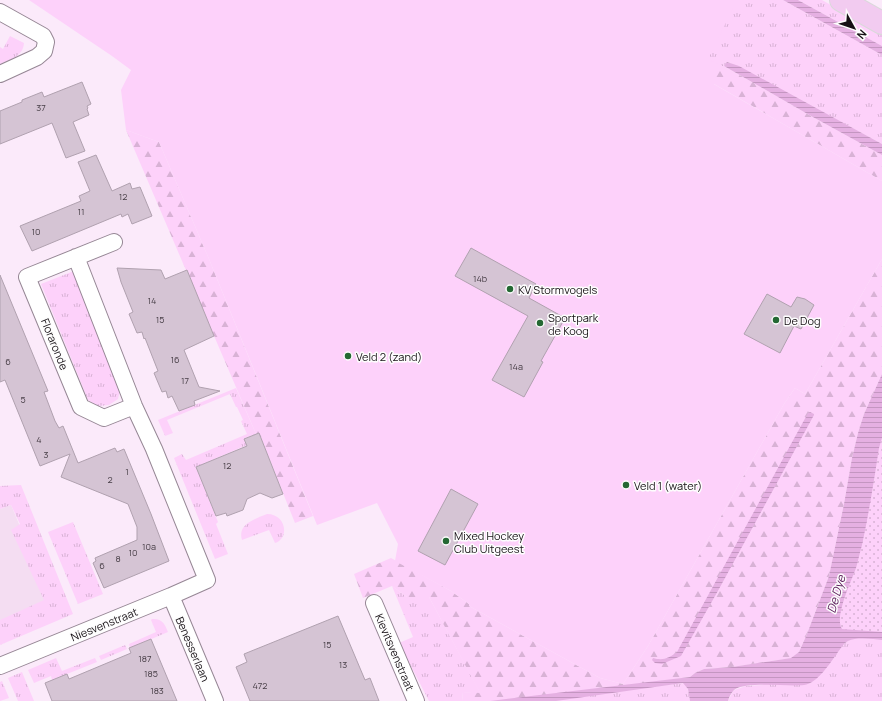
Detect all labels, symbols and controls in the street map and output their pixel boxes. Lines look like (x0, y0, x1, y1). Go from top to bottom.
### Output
north arrow (834, 8, 874, 48)
text: N (854, 27, 870, 43)
house number: 37 (36, 101, 46, 114)
house number: 12 (119, 190, 127, 203)
house number: 11 (77, 205, 85, 218)
house number: 10 (32, 225, 41, 238)
house number: 14b (473, 272, 487, 285)
place label: KV Stormvogels (518, 282, 598, 297)
marker: KV Stormvogels (505, 284, 515, 294)
house number: 14 (148, 294, 156, 307)
place label: Sportpark de Koog (548, 310, 599, 338)
house number: 15 (156, 313, 164, 326)
place label: De Dog (784, 313, 820, 328)
marker: De Dog (771, 315, 781, 325)
street label: Floraronde (38, 316, 72, 372)
marker: Sportpark de Koog (535, 318, 545, 328)
place label: Veld 2 (zand) (356, 349, 422, 364)
marker: Veld 2 (zand) (343, 351, 353, 361)
house number: 16 (170, 353, 180, 366)
house number: 6 (5, 355, 11, 368)
house number: 14a (509, 360, 523, 373)
house number: 17 (181, 374, 189, 387)
house number: 5 (20, 393, 26, 406)
house number: 4 (36, 433, 42, 446)
house number: 3 (44, 448, 49, 461)
house number: 12 (223, 459, 231, 472)
house number: 1 (125, 465, 129, 478)
house number: 2 (107, 473, 113, 486)
place label: Veld 1 (water) (634, 478, 702, 493)
marker: Veld 1 (water) (621, 480, 631, 490)
place label: Mixed Hockey Club Uitgeest (454, 528, 524, 556)
marker: Mixed Hockey Club Uitgeest (441, 536, 451, 546)
house number: 10a (142, 540, 156, 553)
house number: 10 (129, 546, 138, 559)
house number: 8 (115, 552, 121, 565)
house number: 6 (99, 559, 105, 572)
water label: De Dye (823, 572, 850, 615)
street label: Niesvenstraat (68, 604, 140, 644)
street label: Kievitsvenstraat (372, 611, 418, 693)
street label: Benesserlaan (173, 614, 213, 684)
house number: 15 (323, 638, 331, 651)
house number: 187 (138, 652, 152, 665)
house number: 13 (339, 658, 347, 671)
house number: 185 (144, 667, 158, 680)
house number: 472 (253, 679, 267, 692)
house number: 183 (150, 684, 164, 697)

